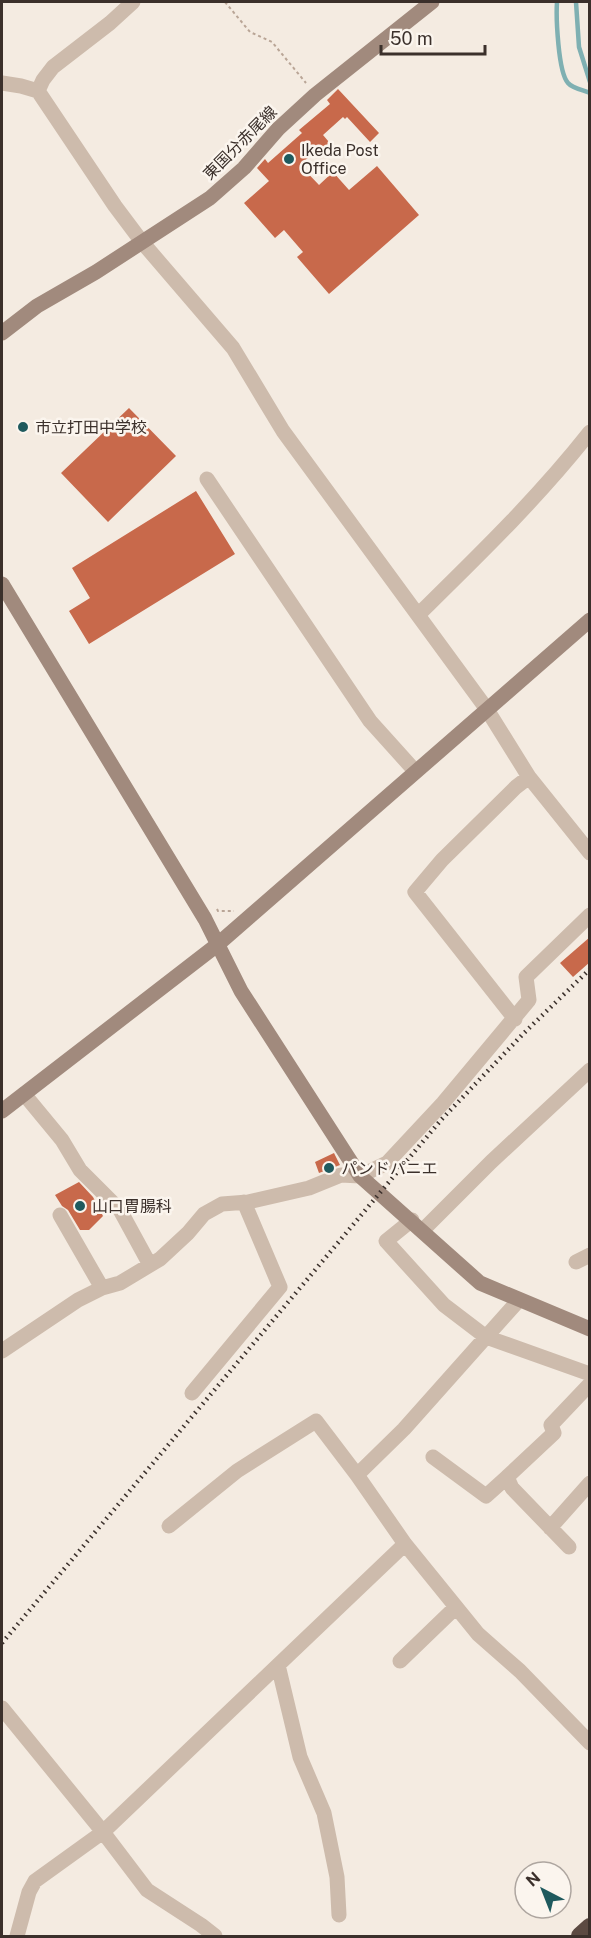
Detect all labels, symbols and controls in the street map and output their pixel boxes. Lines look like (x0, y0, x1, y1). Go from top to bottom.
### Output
scale bar (381, 18, 484, 56)
text: 50 m (390, 28, 433, 49)
street label: 東国分赤尾線 (199, 102, 281, 184)
place label: Ikeda Post Office (301, 141, 379, 178)
marker: Ikeda Post Office (282, 152, 296, 166)
place label: 市立打田中学校 (35, 418, 147, 437)
marker: 市立打田中学校 (16, 420, 30, 434)
place label: パンドパニエ (341, 1159, 438, 1178)
marker: パンドパニエ (322, 1161, 336, 1175)
place label: 山口胃腸科 (92, 1197, 172, 1216)
marker: 山口胃腸科 (73, 1199, 87, 1213)
north arrow (513, 1860, 573, 1920)
text: N (522, 1868, 544, 1890)

